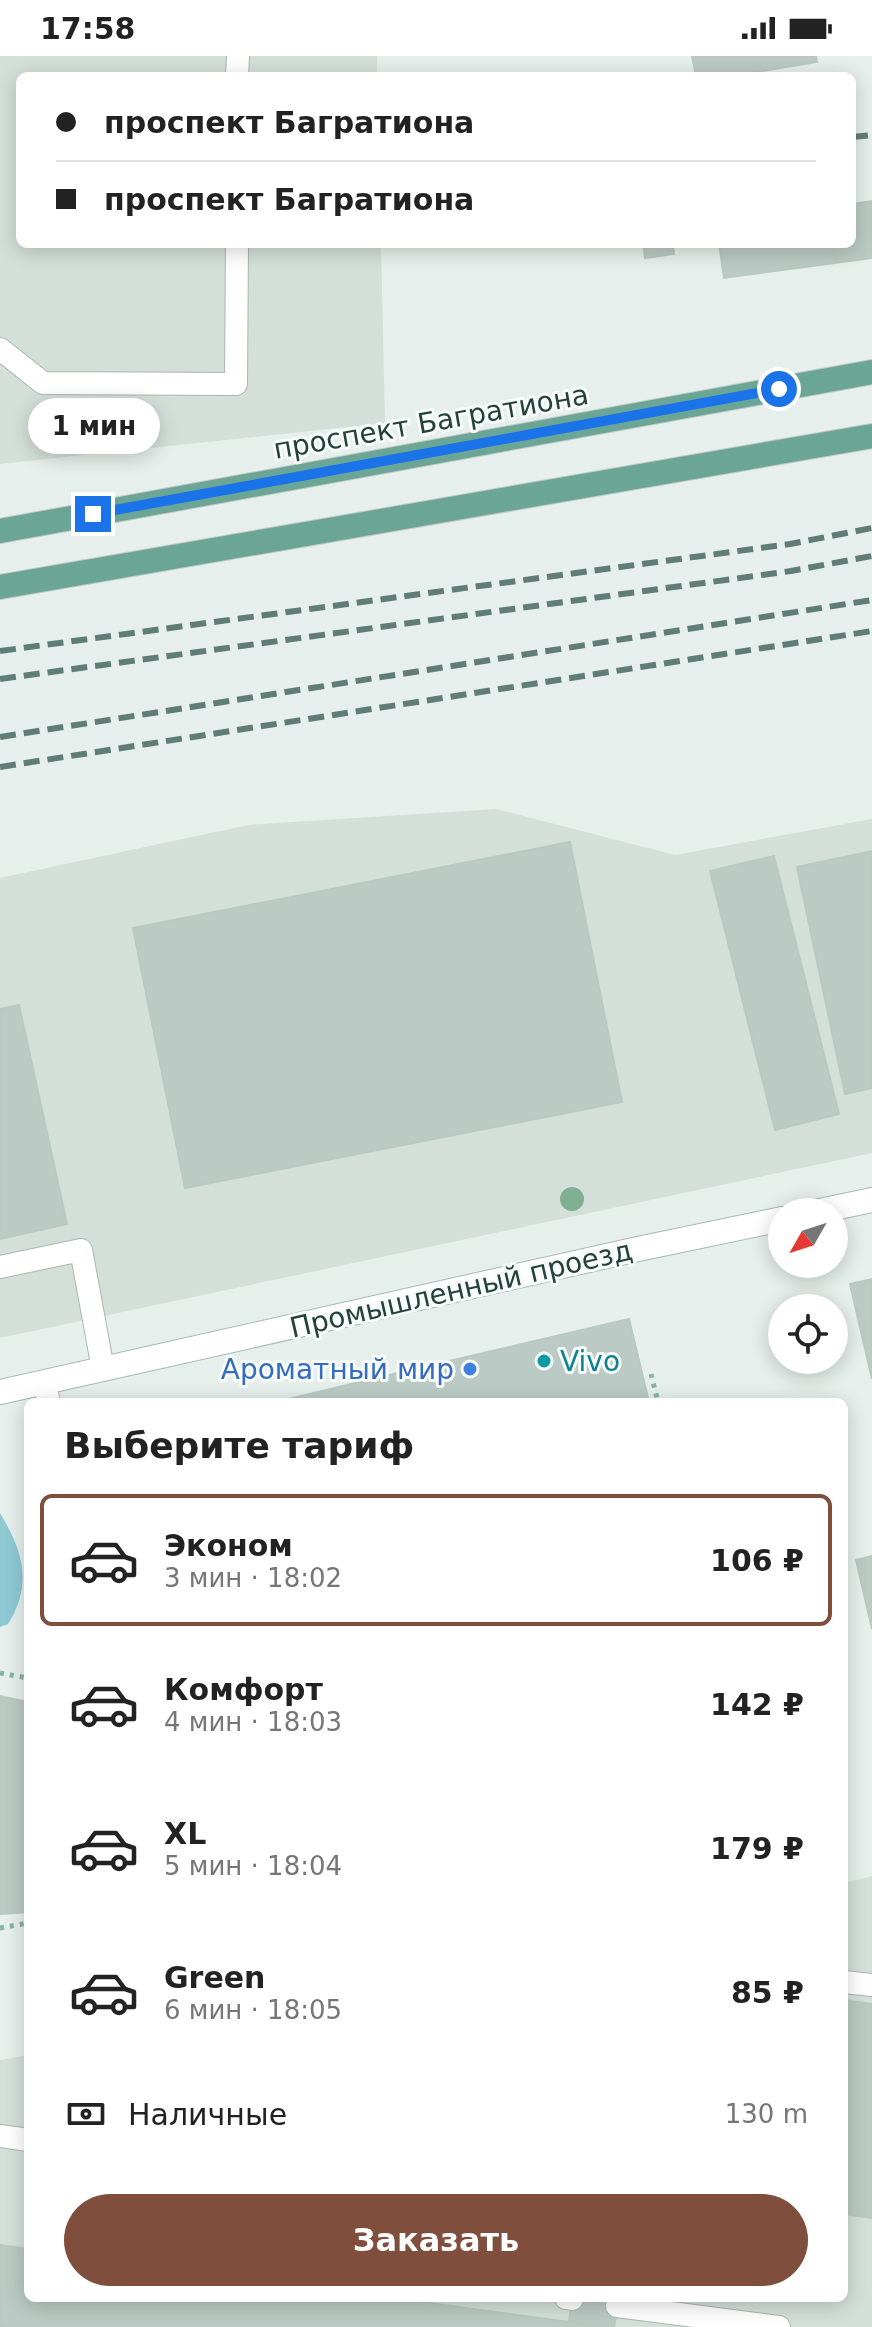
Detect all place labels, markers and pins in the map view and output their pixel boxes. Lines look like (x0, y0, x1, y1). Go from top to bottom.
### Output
place label: Vivo (560, 1345, 620, 1378)
marker: Vivo (535, 1352, 553, 1370)
place label: Ароматный мир (221, 1353, 454, 1386)
marker: Ароматный мир (461, 1360, 479, 1378)

